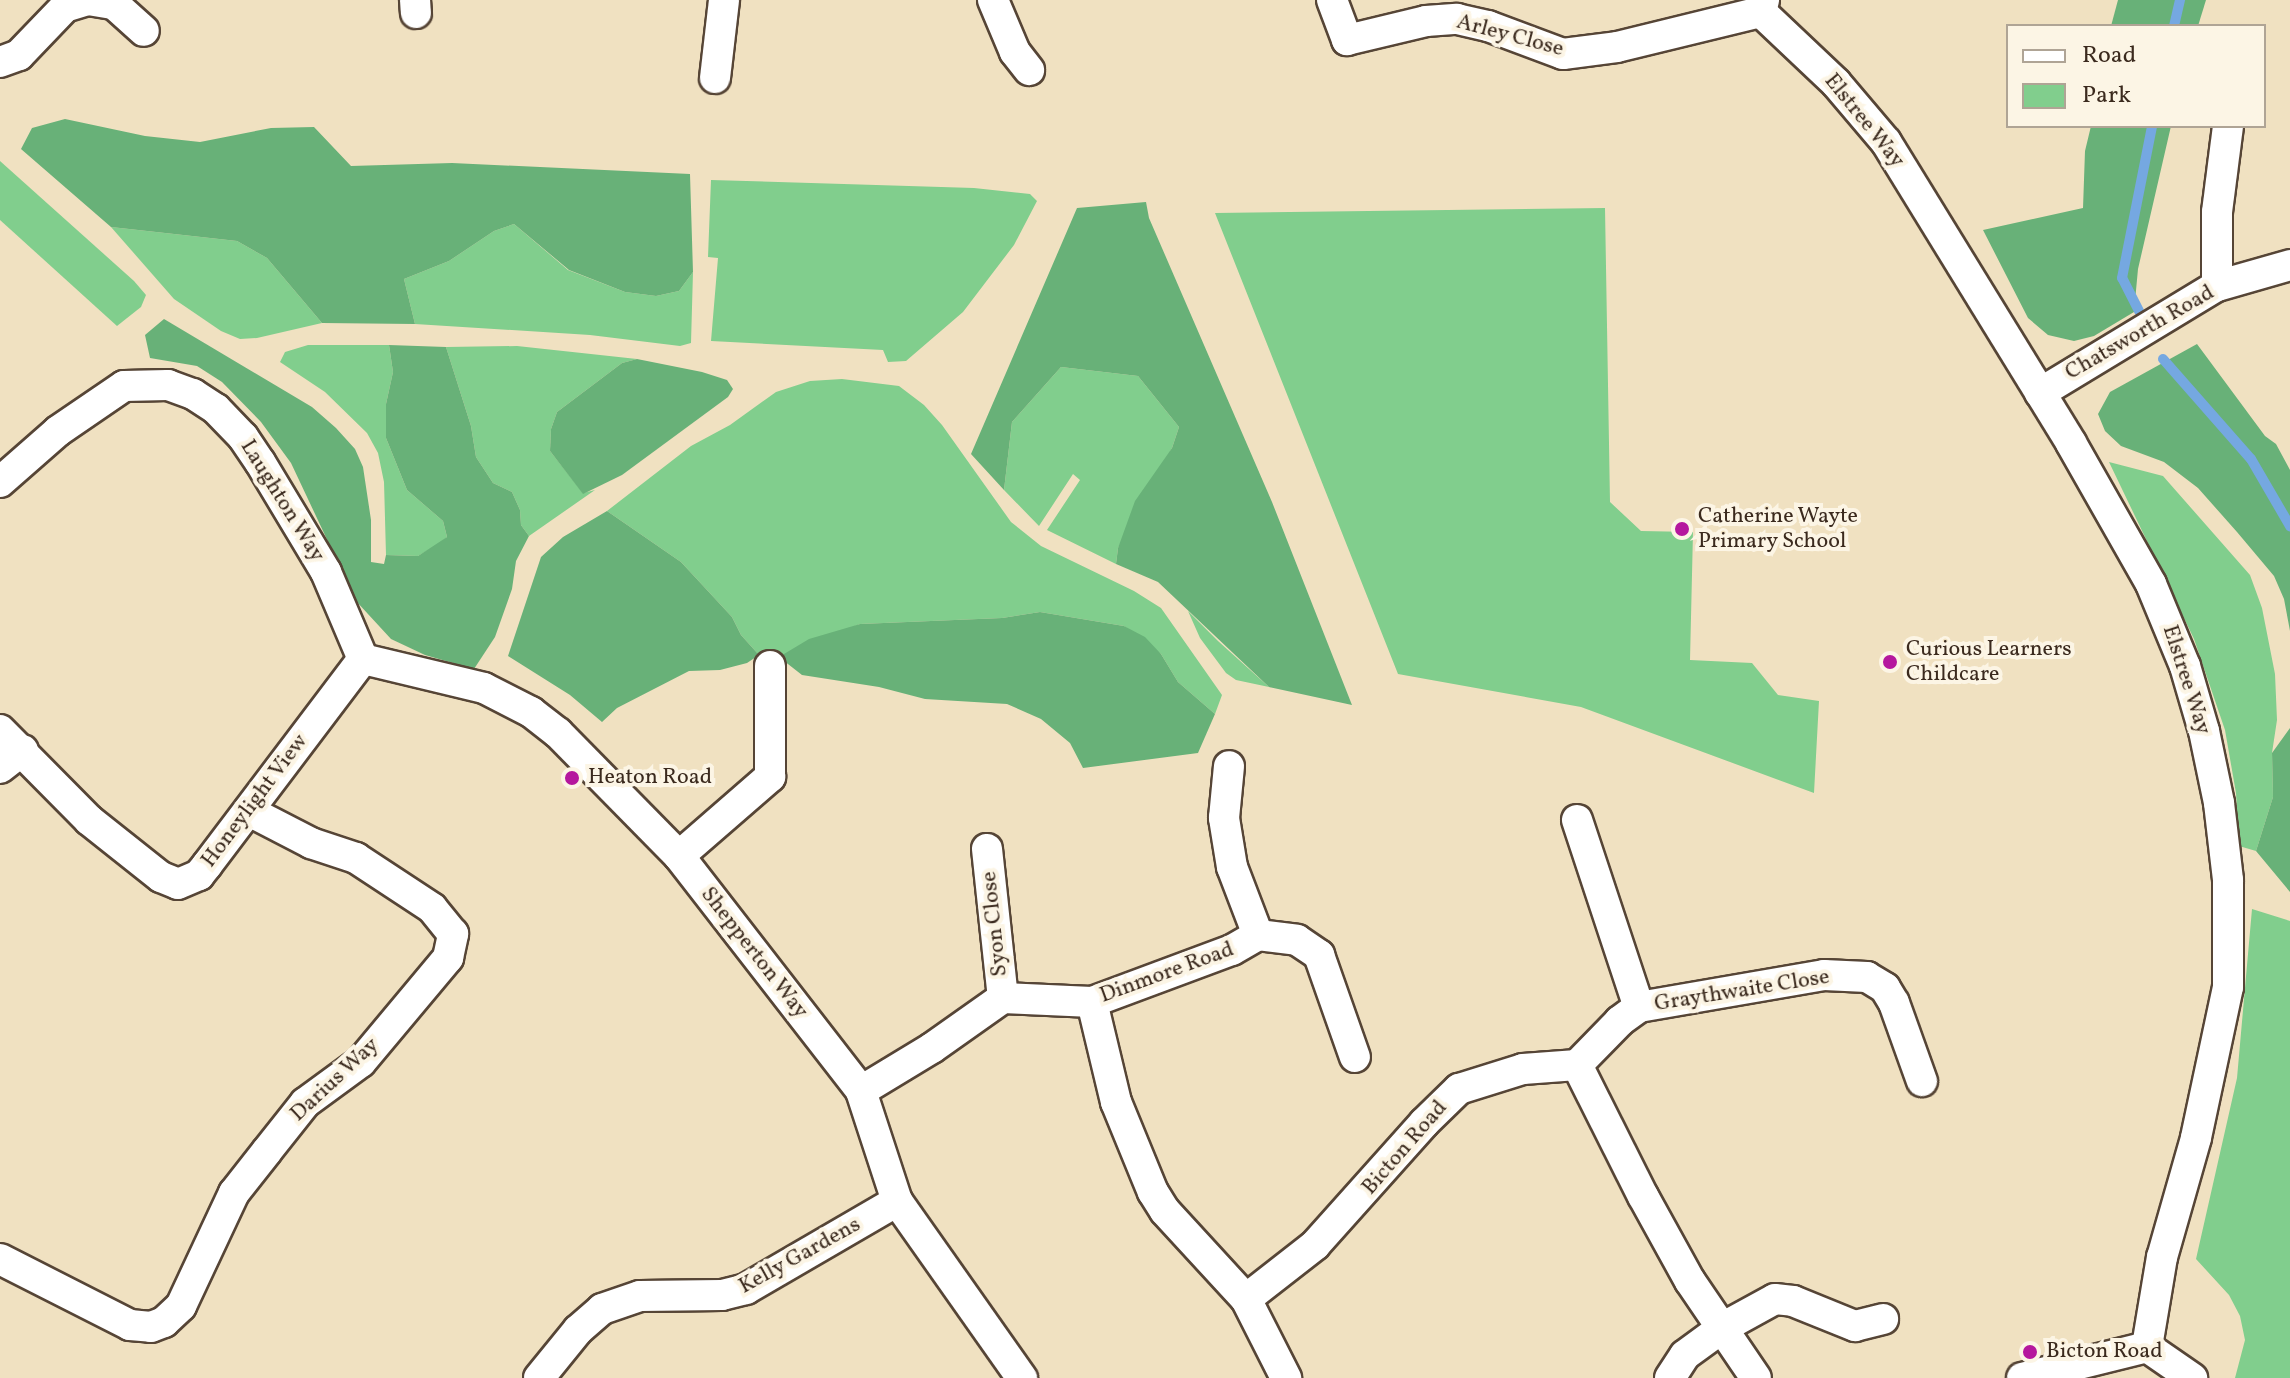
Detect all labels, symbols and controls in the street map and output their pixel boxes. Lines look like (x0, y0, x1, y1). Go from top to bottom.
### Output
street label: Arley Close (1453, 9, 1567, 63)
legend (2006, 24, 2266, 128)
text: Road (2082, 39, 2136, 73)
street label: Elstree Way (1818, 68, 1910, 174)
text: Park (2082, 79, 2131, 113)
street label: Chatsworth Road (2061, 280, 2219, 386)
street label: Laughton Way (234, 435, 330, 567)
place label: Catherine Wayte Primary School (1698, 503, 1859, 554)
marker: Catherine Wayte Primary School (1673, 520, 1691, 538)
street label: Elstree Way (2156, 622, 2216, 738)
place label: Curious Learners Childcare (1906, 636, 2072, 688)
marker: Curious Learners Childcare (1881, 653, 1899, 671)
street label: Honeylight View (196, 729, 314, 873)
place label: Heaton Road (588, 765, 712, 791)
marker: Heaton Road (563, 769, 581, 787)
street label: Syon Close (976, 870, 1014, 978)
street label: Shepperton Way (694, 882, 814, 1024)
street label: Dinmore Road (1096, 937, 1238, 1009)
street label: Graythwaite Close (1653, 964, 1831, 1018)
street label: Darius Way (285, 1032, 385, 1128)
street label: Bicton Road (1357, 1095, 1453, 1201)
street label: Kelly Gardens (734, 1212, 866, 1300)
place label: Bicton Road (2046, 1339, 2163, 1365)
marker: Bicton Road (2021, 1343, 2039, 1361)

